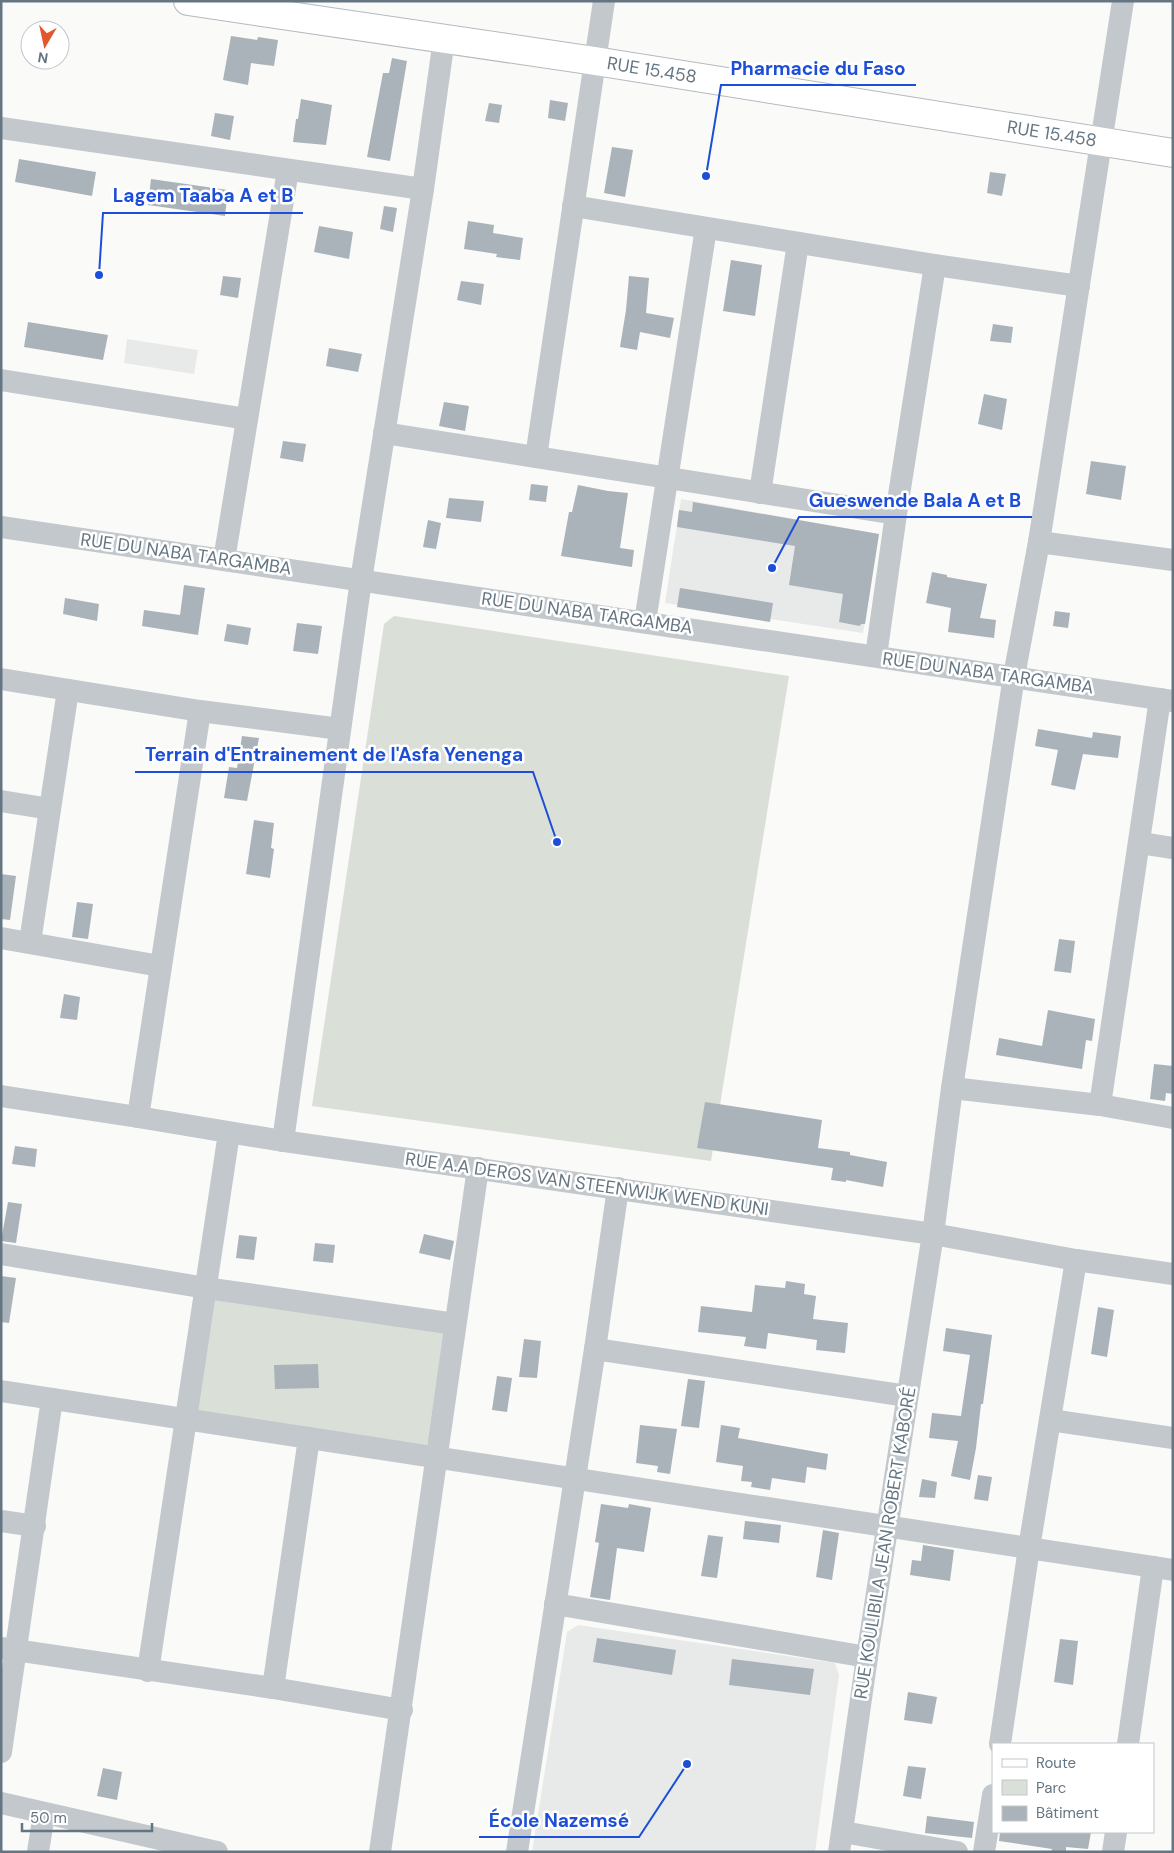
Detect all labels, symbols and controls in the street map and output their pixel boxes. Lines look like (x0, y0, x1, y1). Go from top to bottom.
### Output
north arrow (20, 20, 70, 70)
text: N (37, 48, 49, 68)
street label: RUE 15.458 (605, 51, 698, 89)
callout: Pharmacie du Faso (721, 51, 916, 85)
text: Pharmacie du Faso (730, 56, 906, 81)
street label: RUE 15.458 (1005, 115, 1098, 153)
callout: Lagem Taaba A et B (103, 179, 303, 213)
text: Lagem Taaba A et B (113, 183, 293, 208)
callout: Gueswende Bala A et B (799, 483, 1032, 517)
text: Gueswende Bala A et B (809, 488, 1021, 513)
street label: RUE DU NABA TARGAMBA (79, 527, 293, 581)
street label: RUE DU NABA TARGAMBA (480, 586, 694, 640)
street label: RUE DU NABA TARGAMBA (881, 646, 1095, 700)
callout: Terrain d'Entrainement de l'Asfa Yenenga (135, 738, 533, 772)
text: Terrain d'Entrainement de l'Asfa Yenenga (145, 742, 523, 767)
street label: RUE A.A DEROS VAN STEENWIJK WEND KUNI (404, 1147, 770, 1221)
street label: RUE KOULIBILA JEAN ROBERT KABORÉ (848, 1385, 922, 1701)
legend (992, 1743, 1154, 1833)
text: Route (1036, 1753, 1076, 1773)
text: Parc (1036, 1778, 1066, 1798)
scale bar (22, 1800, 152, 1832)
callout: École Nazemsé (479, 1803, 639, 1837)
text: Bâtiment (1036, 1803, 1099, 1823)
text: 50 m (30, 1808, 67, 1828)
text: École Nazemsé (489, 1808, 629, 1833)

